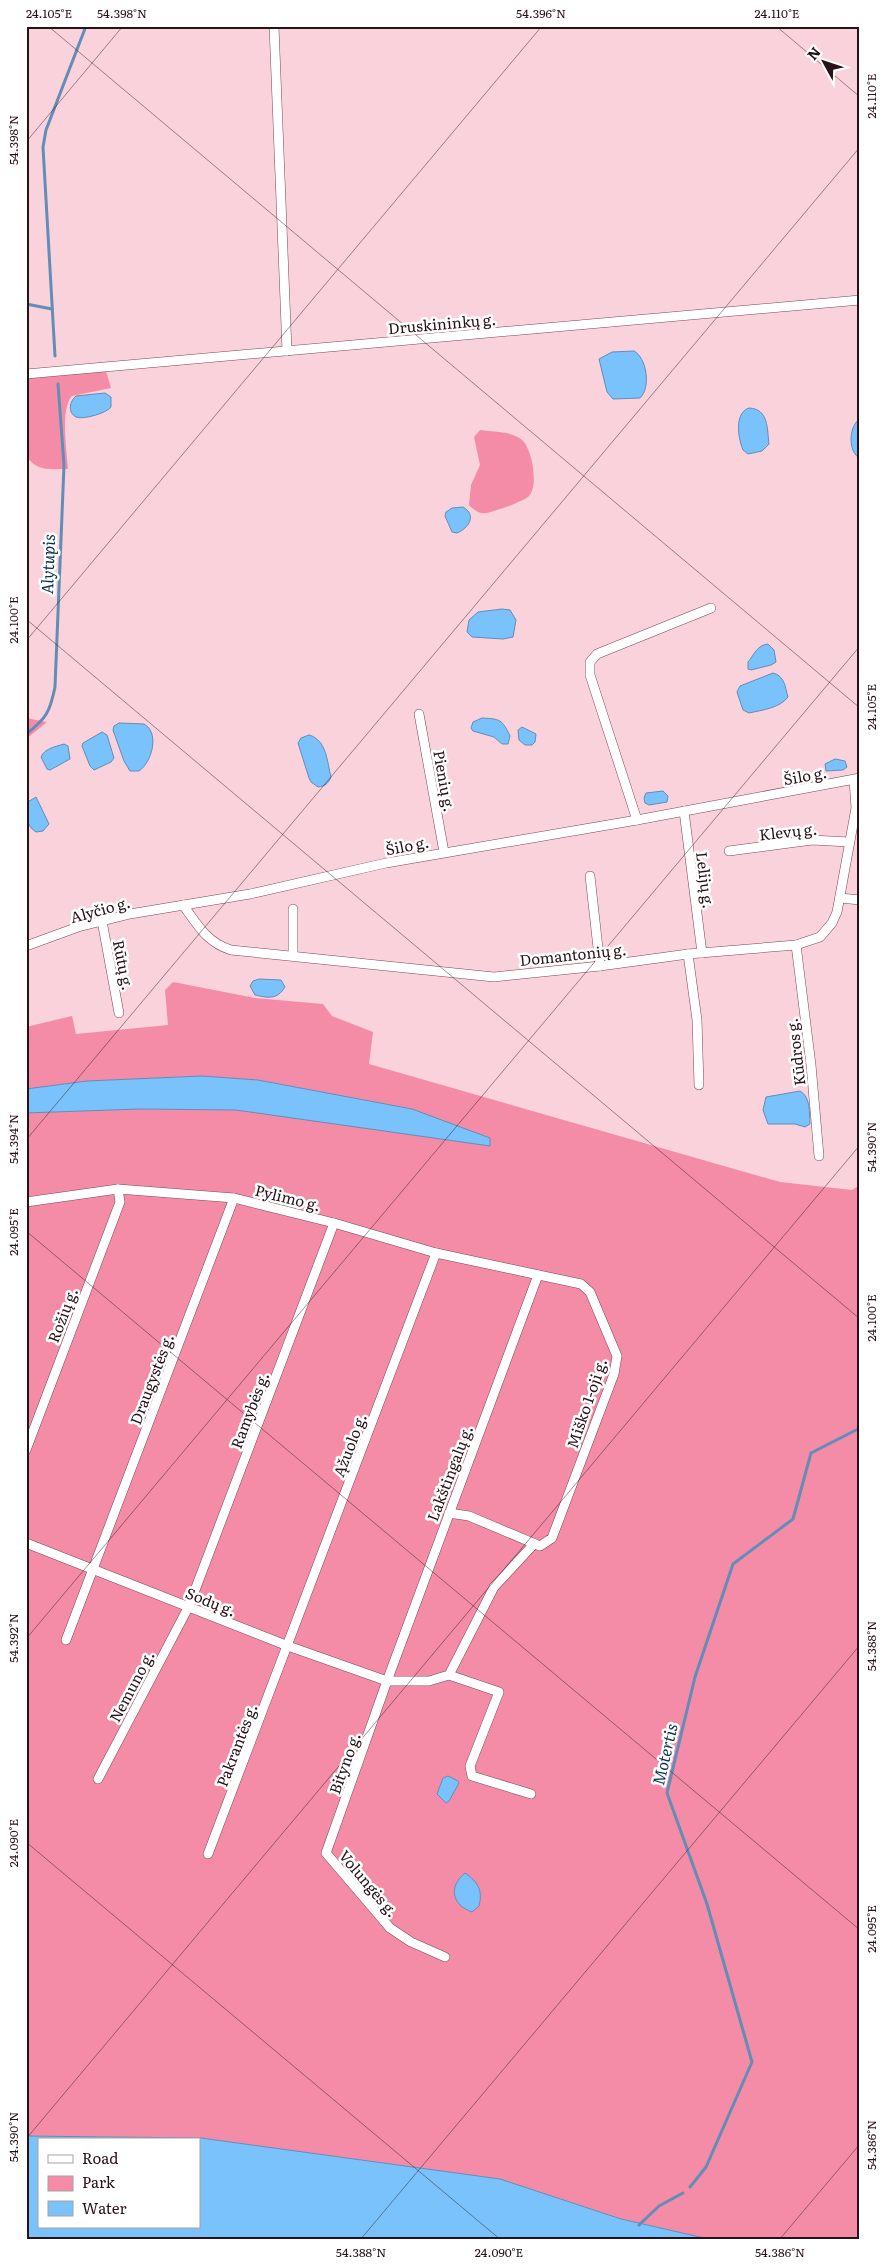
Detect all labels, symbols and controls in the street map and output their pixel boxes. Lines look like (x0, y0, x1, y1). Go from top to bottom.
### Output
text: 24.105°E (26, 4, 72, 22)
text: 54.398°N (97, 4, 147, 22)
text: 54.396°N (516, 4, 566, 22)
text: 24.110°E (755, 4, 800, 22)
north arrow (798, 38, 848, 88)
text: N (802, 42, 825, 64)
text: 24.110°E (862, 73, 880, 119)
text: 54.398°N (4, 115, 22, 165)
street label: Druskininkų g. (387, 307, 497, 339)
water label: Alytupis (34, 533, 60, 595)
text: 24.100°E (4, 596, 22, 644)
text: 24.105°E (862, 684, 880, 730)
street label: Pienių g. (428, 748, 462, 814)
street label: Šilo g. (781, 760, 829, 790)
street label: Klevų g. (758, 817, 818, 845)
street label: Šilo g. (383, 830, 431, 860)
street label: Lelijų g. (691, 850, 721, 910)
street label: Alyčio g. (67, 890, 133, 928)
street label: Domantonių g. (518, 937, 628, 971)
street label: Rūtų g. (108, 938, 140, 992)
street label: Kūdros g. (779, 1017, 811, 1087)
text: 54.394°N (4, 1114, 22, 1164)
text: 54.390°N (862, 1122, 880, 1172)
street label: Pylimo g. (253, 1178, 323, 1216)
text: 24.095°E (4, 1208, 22, 1256)
street label: Rožių g. (41, 1284, 83, 1346)
text: 24.100°E (862, 1294, 880, 1342)
street label: Draugystės g. (123, 1330, 179, 1428)
street label: Miško 1-oji g. (560, 1355, 612, 1451)
street label: Ramybės g. (224, 1368, 274, 1452)
street label: Ąžuolo g. (326, 1410, 372, 1480)
street label: Lakštingalų g. (420, 1422, 478, 1524)
street label: Sodų g. (182, 1581, 240, 1621)
text: 54.392°N (4, 1613, 22, 1663)
text: 54.388°N (862, 1621, 880, 1671)
street label: Nemuno g. (103, 1646, 159, 1726)
street label: Pakrantės g. (210, 1700, 262, 1790)
water label: Motertis (645, 1721, 683, 1787)
street label: Bityno g. (322, 1729, 366, 1797)
text: 24.090°E (4, 1818, 22, 1867)
street label: Volungės g. (334, 1845, 404, 1921)
text: 24.095°E (862, 1905, 880, 1953)
text: 54.390°N (4, 2112, 22, 2162)
text: 54.386°N (862, 2120, 880, 2170)
legend (38, 2138, 200, 2228)
text: Road (82, 2146, 118, 2169)
text: Park (82, 2170, 116, 2193)
text: Water (82, 2196, 127, 2219)
text: 54.388°N (336, 2243, 386, 2261)
text: 24.090°E (475, 2243, 524, 2261)
text: 54.386°N (755, 2243, 805, 2261)

